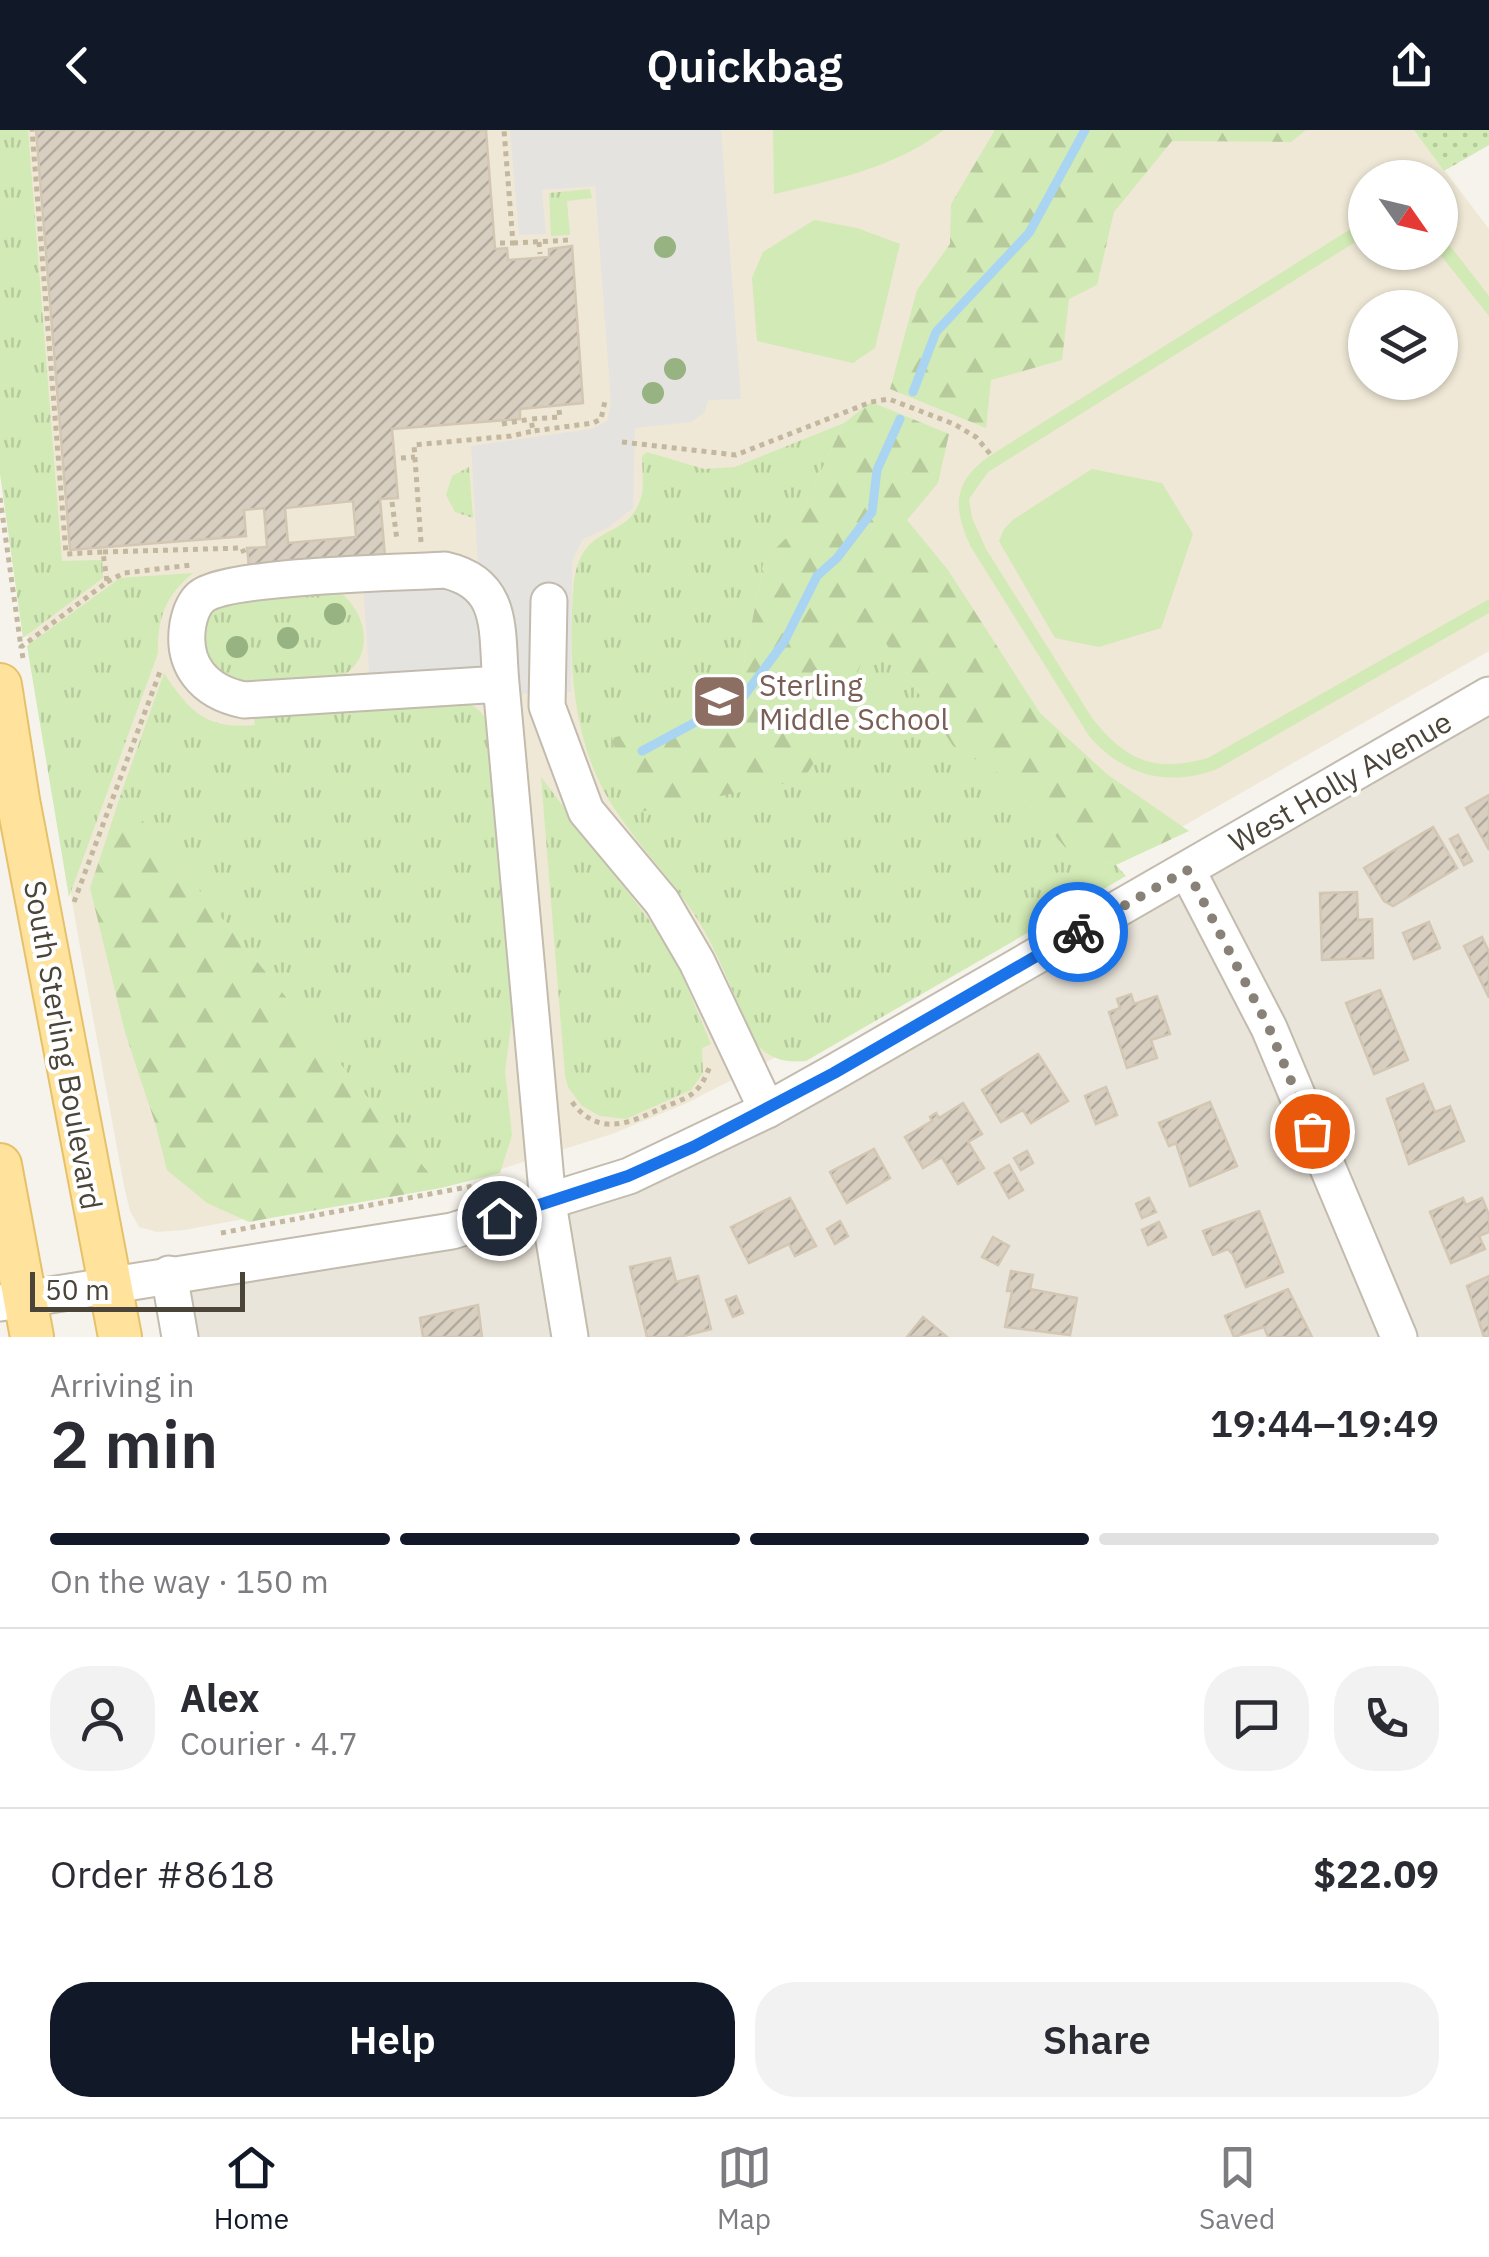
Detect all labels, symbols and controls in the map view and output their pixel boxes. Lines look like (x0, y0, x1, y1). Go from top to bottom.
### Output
text: Quickbag (647, 36, 842, 94)
icon: back (50, 38, 105, 93)
icon: share (1384, 38, 1439, 93)
north arrow (1348, 160, 1458, 270)
map controls (1348, 160, 1458, 400)
button: layers (1348, 290, 1458, 400)
place label: Sterling Middle School (759, 665, 949, 738)
school or university icon: Sterling Middle School (690, 671, 750, 731)
street label: West Holly Avenue (1222, 701, 1458, 861)
street label: South Sterling Boulevard (16, 877, 112, 1213)
courier (1028, 882, 1128, 982)
icon: bike (1051, 905, 1106, 960)
pin (1270, 1089, 1355, 1174)
icon: bag (1285, 1104, 1340, 1159)
pin (457, 1176, 542, 1261)
icon: home (472, 1191, 527, 1246)
scale bar (30, 1267, 245, 1312)
text: 50 m (45, 1271, 110, 1308)
text: Arriving in (50, 1364, 195, 1406)
text: 19:44–19:49 (1210, 1398, 1439, 1447)
text: 2 min (50, 1401, 218, 1486)
text: On the way · 150 m (50, 1560, 329, 1602)
button: person (50, 1666, 155, 1771)
button: chat (1204, 1666, 1309, 1771)
button: phone (1334, 1666, 1439, 1771)
text: Alex (180, 1673, 260, 1722)
text: Courier · 4.7 (180, 1722, 358, 1764)
text: Order #8618 (50, 1849, 275, 1898)
text: $22.09 (1313, 1849, 1439, 1898)
button: Help (50, 1982, 735, 2097)
button: Share (755, 1982, 1439, 2097)
tab: Home (214, 2140, 289, 2237)
tab: Map (717, 2140, 772, 2237)
tab: Saved (1199, 2140, 1275, 2237)

